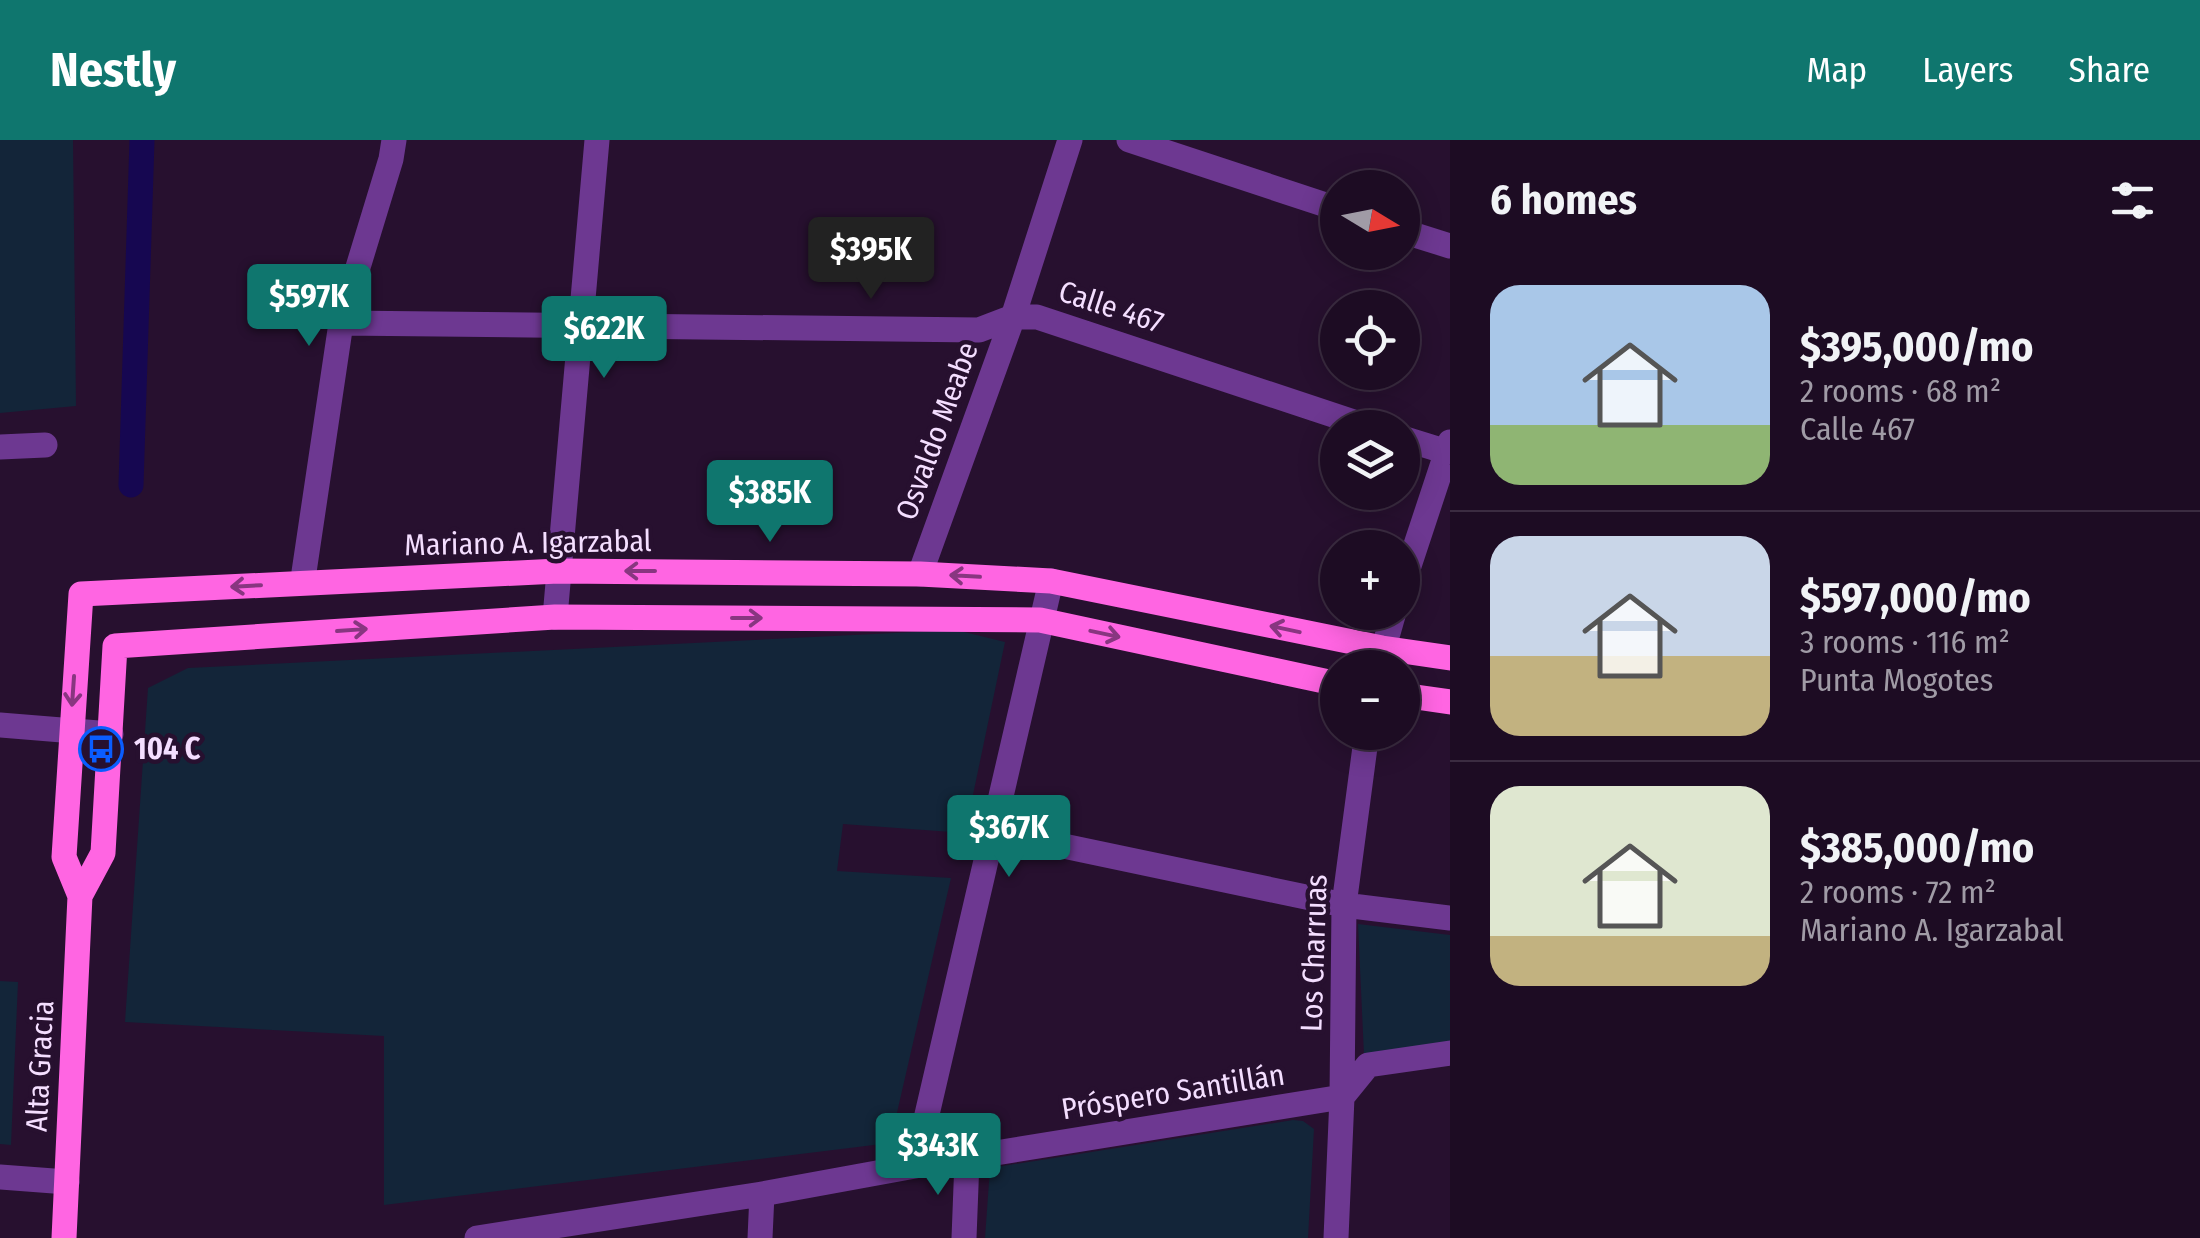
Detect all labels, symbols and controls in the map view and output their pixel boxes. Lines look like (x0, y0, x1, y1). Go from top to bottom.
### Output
text: Nestly (50, 41, 176, 99)
text: Map (1807, 49, 1867, 91)
text: Layers (1922, 49, 2014, 91)
text: Share (2069, 49, 2150, 91)
north arrow (1320, 170, 1420, 270)
map controls (1320, 170, 1420, 750)
icon: filters (2105, 173, 2160, 228)
text: 6 homes (1490, 175, 1637, 225)
pin: $395K (801, 217, 941, 302)
text: $395K (830, 230, 912, 268)
pin: $597K (239, 264, 379, 349)
street label: Calle 467 (1054, 273, 1168, 341)
text: $597K (269, 277, 349, 315)
button: locate (1320, 290, 1420, 390)
pin: $622K (534, 296, 674, 381)
text: $622K (564, 309, 644, 347)
text: $395,000/mo (1800, 322, 2033, 372)
icon: home (1570, 325, 1690, 445)
street label: Osvaldo Meabe (888, 337, 986, 525)
text: 2 rooms · 68 m² (1800, 372, 2001, 410)
button: layers (1320, 410, 1420, 510)
text: Calle 467 (1800, 410, 1915, 448)
pin: $385K (700, 460, 840, 545)
text: $385K (729, 473, 811, 511)
street label: Mariano A. Igarzabal (404, 523, 652, 563)
button: + (1320, 530, 1420, 630)
one-way arrow (625, 562, 657, 581)
one-way arrow (950, 566, 982, 585)
text: $597,000/mo (1800, 573, 2031, 623)
icon: home (1570, 576, 1690, 696)
one-way arrow (230, 577, 262, 596)
one-way arrow (730, 608, 762, 628)
one-way arrow (1270, 618, 1302, 637)
one-way arrow (336, 620, 368, 639)
text: 3 rooms · 116 m² (1800, 623, 2010, 661)
one-way arrow (1088, 626, 1120, 644)
button: − (1320, 650, 1420, 750)
text: Punta Mogotes (1800, 661, 1993, 699)
one-way arrow (64, 675, 83, 707)
bus stop icon: 104 C (78, 726, 124, 772)
place label: 104 C (134, 731, 201, 767)
pin: $367K (939, 795, 1079, 880)
text: $367K (969, 808, 1049, 846)
text: $385,000/mo (1800, 823, 2034, 873)
icon: home (1570, 826, 1690, 946)
text: 2 rooms · 72 m² (1800, 873, 1996, 911)
street label: Los Charruas (1293, 874, 1335, 1032)
text: Mariano A. Igarzabal (1800, 911, 2064, 949)
street label: Alta Gracia (19, 999, 61, 1133)
street label: Próspero Santillán (1059, 1057, 1287, 1127)
pin: $343K (868, 1113, 1008, 1198)
text: $343K (898, 1126, 978, 1164)

